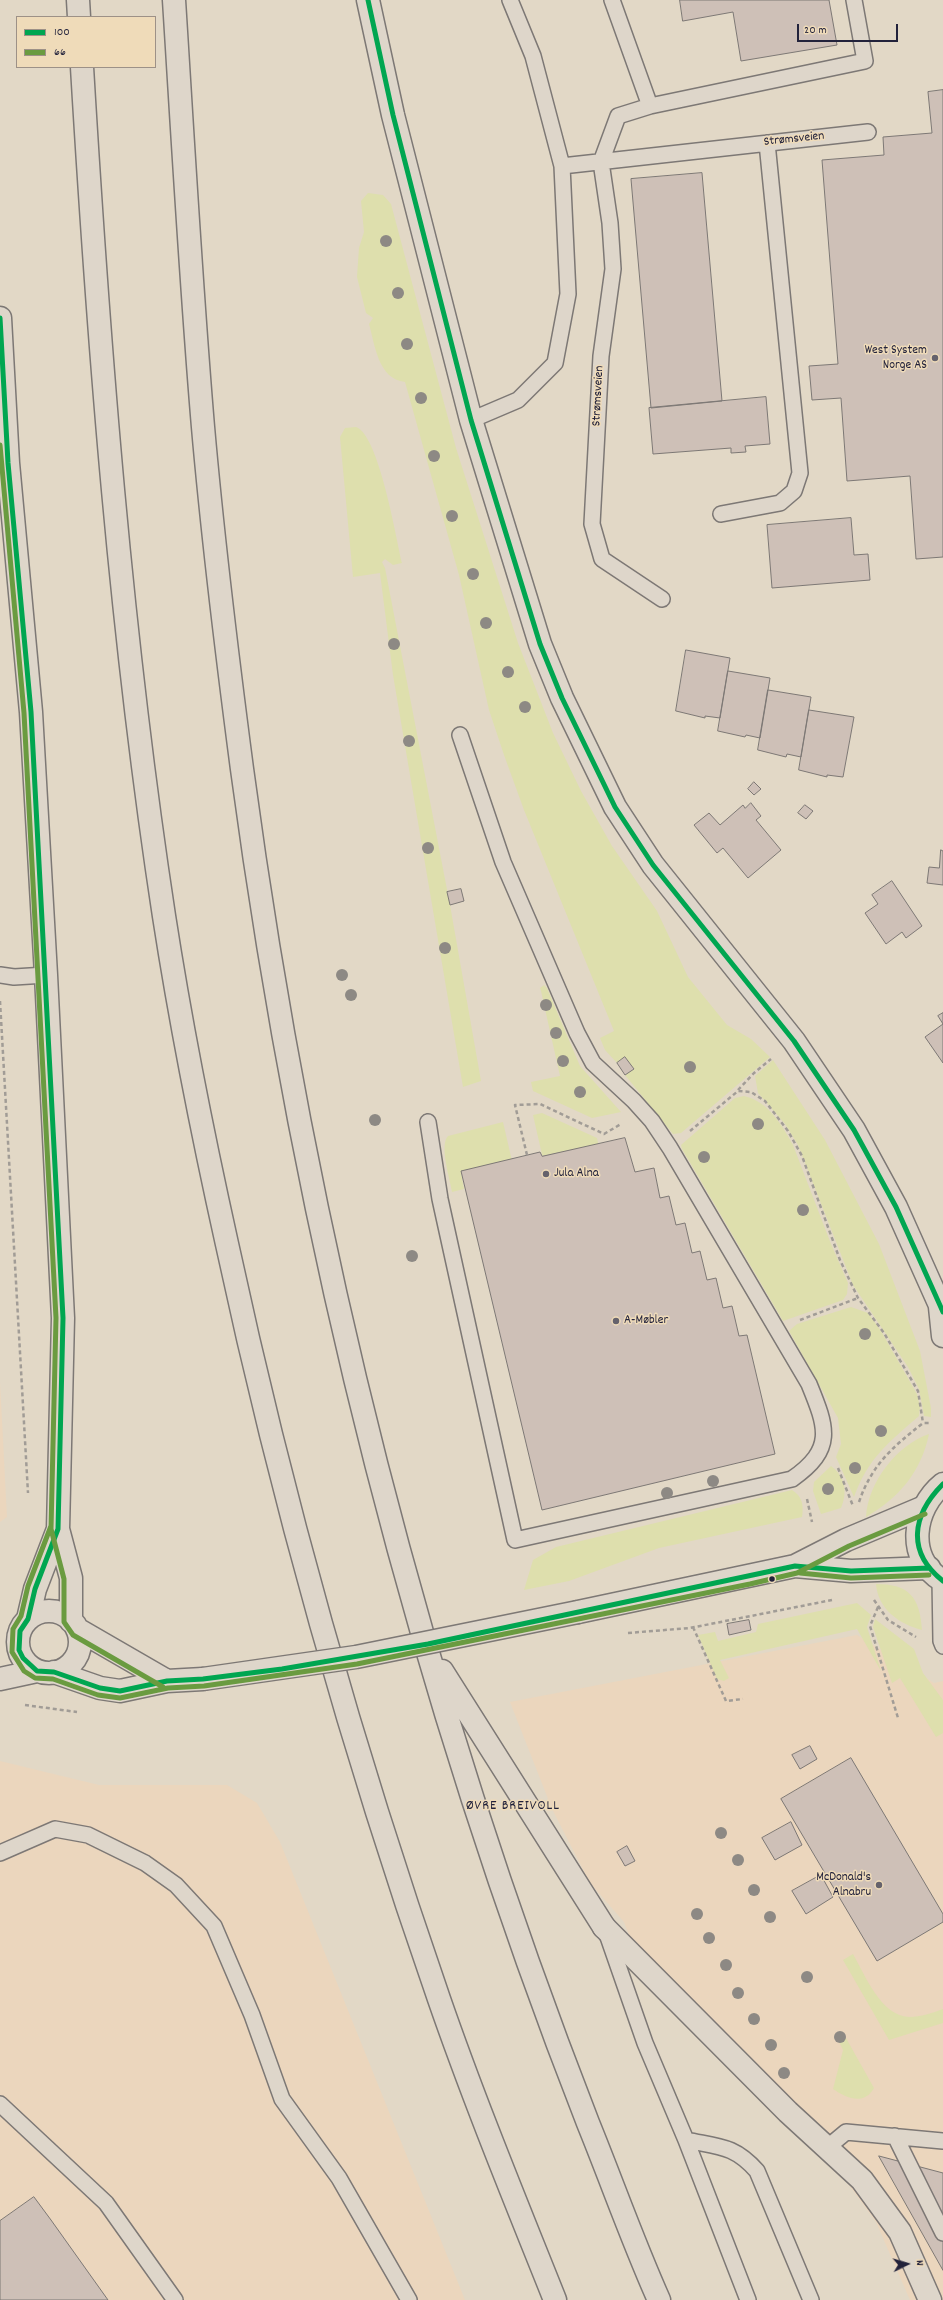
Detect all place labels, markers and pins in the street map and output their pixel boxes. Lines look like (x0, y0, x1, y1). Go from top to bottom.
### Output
place label: West System Norge AS (865, 343, 927, 374)
marker: West System Norge AS (930, 353, 940, 363)
place label: Jula Alna (554, 1166, 599, 1182)
marker: Jula Alna (541, 1169, 551, 1179)
place label: A-Møbler (624, 1313, 668, 1329)
marker: A-Møbler (611, 1316, 621, 1326)
unlabelled marker (767, 1574, 777, 1584)
place label: McDonald's Alnabru (816, 1870, 871, 1901)
marker: McDonald's Alnabru (874, 1880, 884, 1890)

